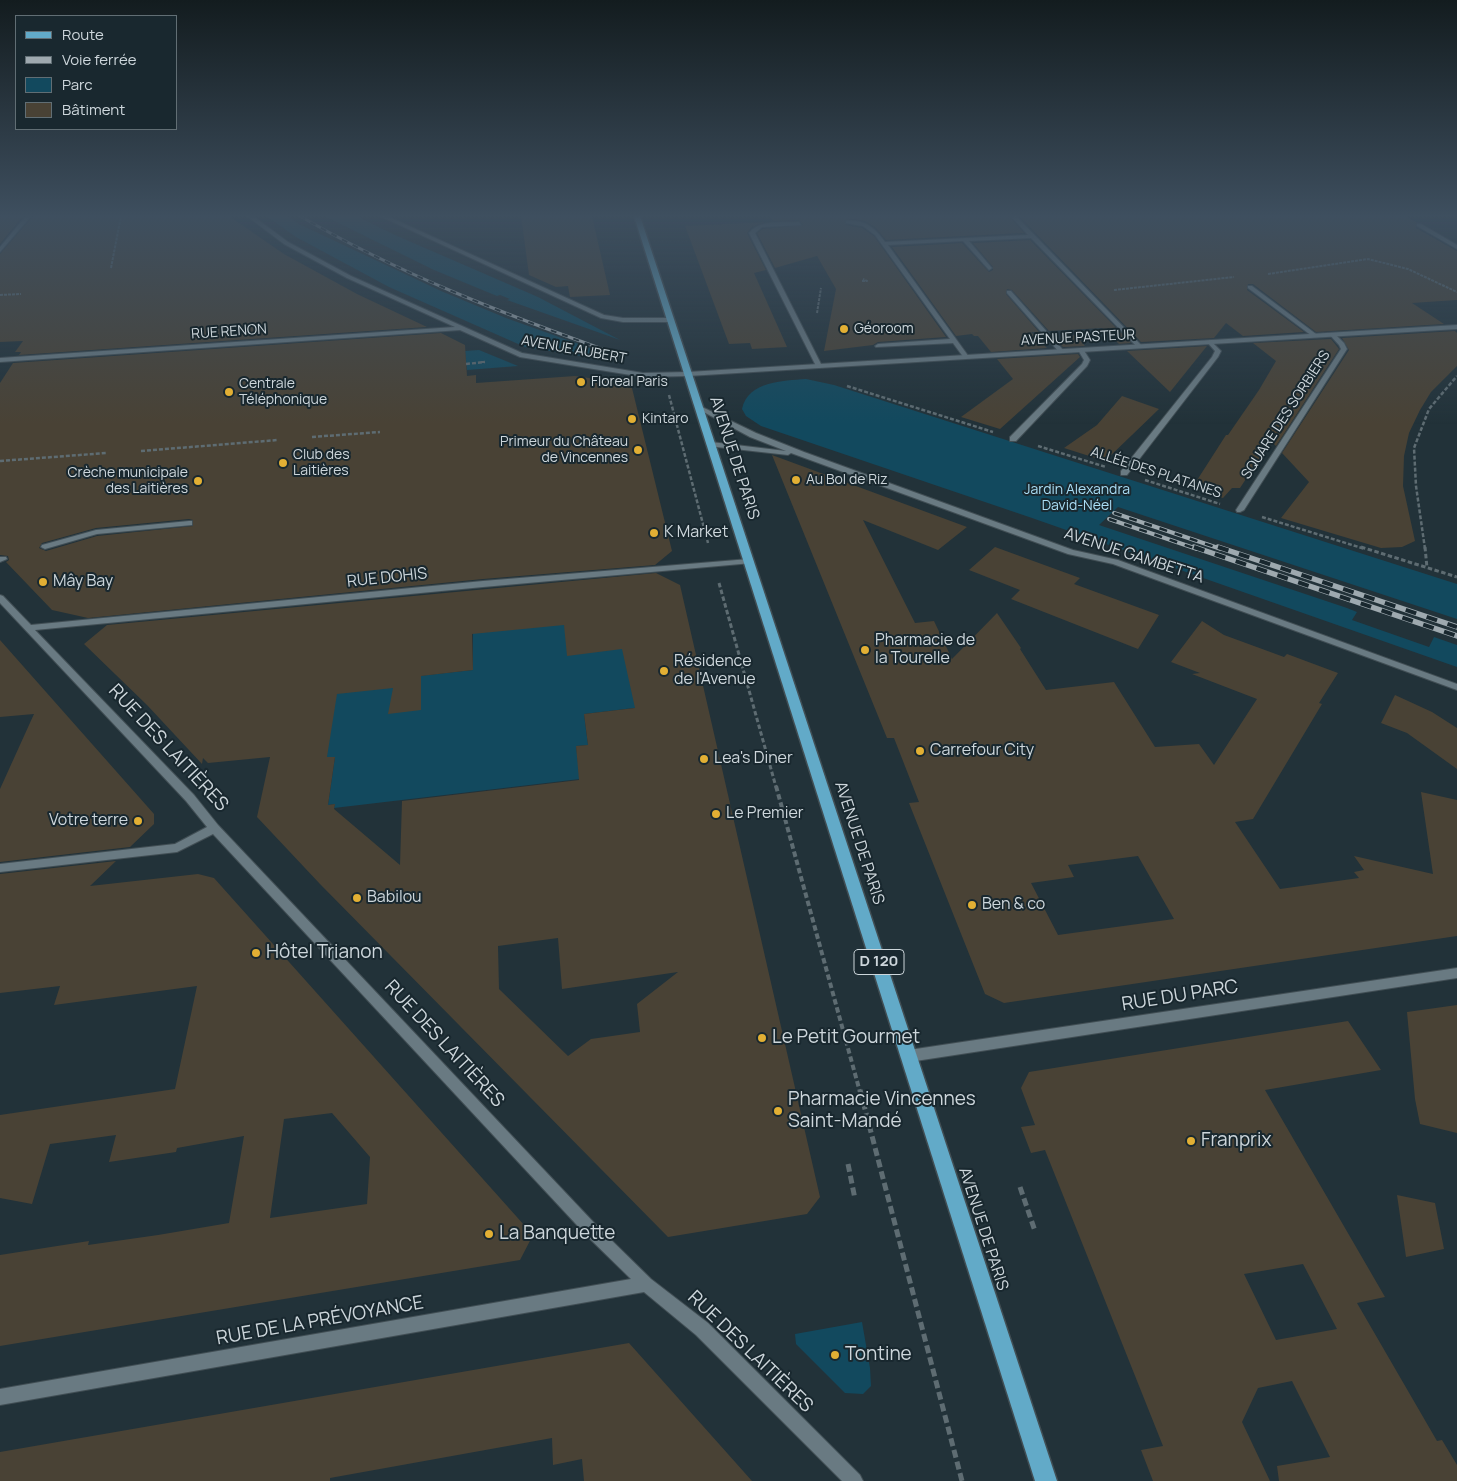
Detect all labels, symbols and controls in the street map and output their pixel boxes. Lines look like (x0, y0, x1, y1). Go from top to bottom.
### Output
legend (15, 15, 178, 130)
text: Route (62, 24, 104, 45)
text: Voie ferrée (62, 49, 136, 70)
text: Parc (62, 74, 93, 95)
text: Bâtiment (62, 99, 125, 120)
street label: RUE RENON (191, 321, 267, 343)
place label: Géoroom (854, 321, 914, 337)
marker: Géoroom (838, 323, 850, 335)
street label: AVENUE PASTEUR (1020, 327, 1136, 349)
street label: AVENUE AUBERT (520, 332, 628, 368)
street label: SQUARE DES SORBIERS (1238, 348, 1334, 482)
place label: Floreal Paris (591, 374, 668, 390)
place label: Centrale Téléphonique (239, 376, 327, 408)
marker: Floreal Paris (575, 376, 587, 388)
marker: Centrale Téléphonique (223, 386, 235, 398)
street label: AVENUE DE PARIS (705, 394, 763, 522)
place label: Kintaro (642, 411, 688, 427)
marker: Kintaro (626, 413, 638, 425)
place label: Primeur du Château de Vincennes (500, 434, 628, 467)
marker: Primeur du Château de Vincennes (632, 444, 644, 456)
street label: ALLÉE DES PLATANES (1088, 444, 1224, 502)
place label: Club des Laitières (293, 447, 350, 480)
marker: Club des Laitières (277, 457, 289, 469)
place label: Crèche municipale des Laitières (68, 465, 188, 498)
place label: Au Bol de Riz (806, 472, 888, 488)
marker: Au Bol de Riz (790, 474, 802, 486)
marker: Crèche municipale des Laitières (192, 475, 204, 487)
park label: Jardin Alexandra David-Néel (1024, 482, 1130, 514)
place label: K Market (664, 523, 728, 543)
street label: AVENUE GAMBETTA (1062, 524, 1206, 588)
marker: K Market (648, 527, 660, 539)
street label: RUE DOHIS (346, 564, 428, 592)
place label: Mây Bay (53, 572, 113, 592)
marker: Mây Bay (37, 576, 49, 588)
place label: Pharmacie de la Tourelle (875, 631, 975, 669)
marker: Pharmacie de la Tourelle (859, 644, 871, 656)
place label: Résidence de l'Avenue (674, 652, 756, 690)
marker: Résidence de l'Avenue (658, 665, 670, 677)
street label: RUE DES LAITIÈRES (103, 680, 233, 816)
place label: Carrefour City (930, 741, 1034, 761)
marker: Carrefour City (914, 745, 926, 757)
place label: Lea's Diner (714, 749, 793, 769)
marker: Lea's Diner (698, 753, 710, 765)
street label: AVENUE DE PARIS (830, 779, 888, 907)
place label: Le Premier (726, 804, 804, 824)
marker: Le Premier (710, 808, 722, 820)
place label: Votre terre (49, 811, 128, 831)
marker: Votre terre (132, 815, 144, 827)
place label: Babilou (367, 888, 422, 908)
marker: Babilou (351, 892, 363, 904)
place label: Ben & co (982, 895, 1045, 915)
marker: Ben & co (966, 899, 978, 911)
place label: Hôtel Trianon (266, 942, 383, 964)
marker: Hôtel Trianon (250, 947, 262, 959)
road number: D 120 (854, 950, 904, 974)
street label: RUE DES LAITIÈRES (379, 976, 509, 1112)
street label: RUE DU PARC (1120, 976, 1240, 1016)
place label: Le Petit Gourmet (772, 1027, 920, 1049)
marker: Le Petit Gourmet (756, 1032, 768, 1044)
place label: Pharmacie Vincennes Saint-Mandé (788, 1089, 976, 1133)
marker: Pharmacie Vincennes Saint-Mandé (772, 1105, 784, 1117)
place label: Franprix (1201, 1130, 1271, 1152)
marker: Franprix (1185, 1135, 1197, 1147)
street label: AVENUE DE PARIS (954, 1165, 1012, 1293)
place label: La Banquette (499, 1223, 615, 1245)
marker: La Banquette (483, 1228, 495, 1240)
street label: RUE DES LAITIÈRES (683, 1286, 817, 1418)
street label: RUE DE LA PRÉVOYANCE (215, 1292, 425, 1350)
place label: Tontine (845, 1344, 912, 1366)
marker: Tontine (829, 1349, 841, 1361)

